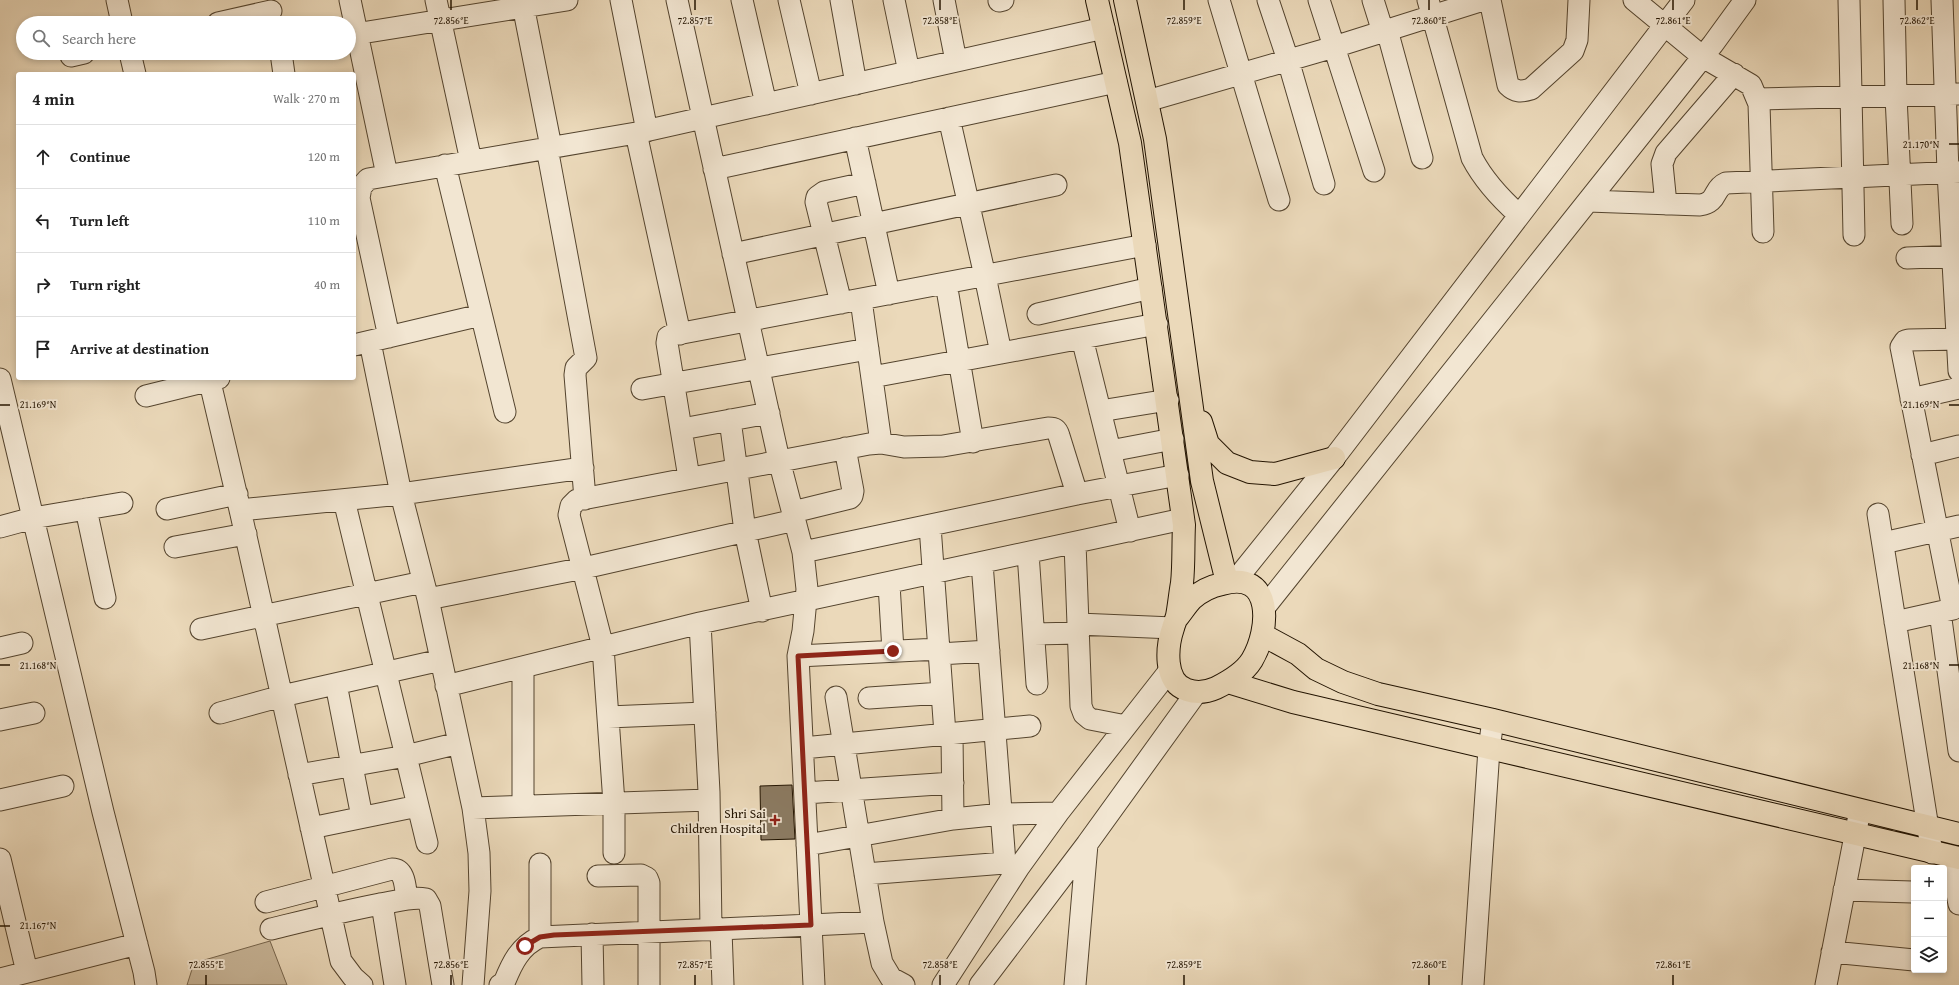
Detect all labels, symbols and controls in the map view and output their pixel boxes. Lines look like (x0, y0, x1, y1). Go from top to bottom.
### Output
text: 72.856°E (433, 13, 469, 28)
text: 72.857°E (677, 13, 713, 28)
text: 72.858°E (922, 13, 958, 28)
text: 72.859°E (1166, 13, 1202, 28)
text: 72.860°E (1411, 13, 1447, 28)
text: 72.861°E (1655, 13, 1691, 28)
text: 72.862°E (1899, 13, 1935, 28)
search box (16, 16, 356, 60)
icon: search (30, 27, 52, 49)
text: Search here (62, 28, 136, 49)
text: 4 min (32, 86, 74, 111)
text: Walk · 270 m (273, 89, 340, 108)
text: 21.170°N (1903, 137, 1940, 152)
icon: ahead (32, 146, 54, 168)
text: Continue (70, 146, 131, 167)
text: 120 m (308, 147, 340, 166)
icon: left (32, 210, 54, 232)
text: Turn left (70, 210, 129, 231)
text: 110 m (308, 211, 340, 230)
icon: right (32, 274, 54, 296)
text: Turn right (70, 274, 141, 295)
text: 40 m (314, 275, 340, 294)
icon: arrive (32, 338, 54, 360)
text: Arrive at destination (70, 338, 209, 359)
text: 21.169°N (20, 397, 57, 412)
text: 21.169°N (1903, 397, 1940, 412)
route end (884, 642, 902, 660)
text: 21.168°N (20, 658, 57, 673)
text: 21.168°N (1903, 658, 1940, 673)
place label: Shri Sai Children Hospital (671, 804, 766, 838)
marker: Shri Sai Children Hospital (769, 814, 781, 826)
map controls (1911, 865, 1947, 973)
button: + (1911, 865, 1947, 901)
button: − (1911, 901, 1947, 937)
text: 21.167°N (20, 918, 57, 933)
route start (516, 937, 534, 955)
button: layers (1911, 937, 1947, 973)
text: 72.855°E (188, 957, 224, 972)
text: 72.856°E (433, 957, 469, 972)
text: 72.857°E (677, 957, 713, 972)
text: 72.858°E (922, 957, 958, 972)
text: 72.859°E (1166, 957, 1202, 972)
text: 72.860°E (1411, 957, 1447, 972)
text: 72.861°E (1655, 957, 1691, 972)

